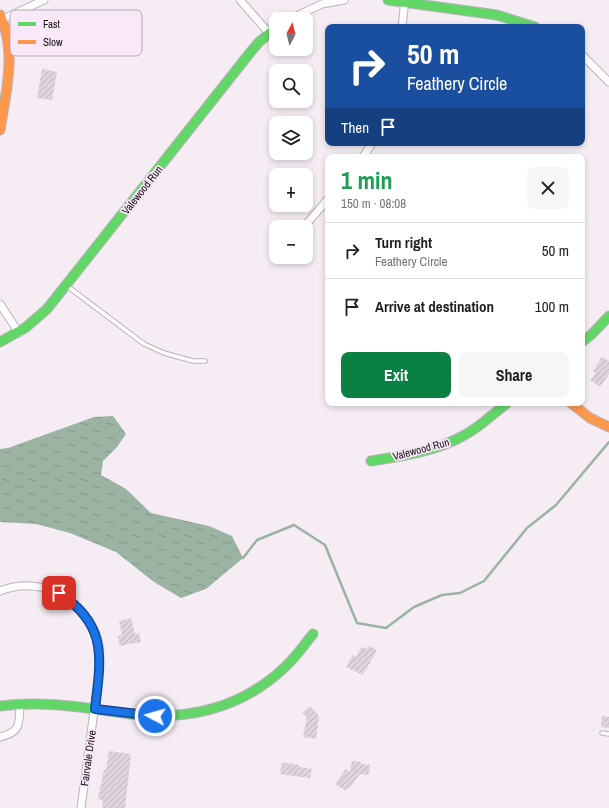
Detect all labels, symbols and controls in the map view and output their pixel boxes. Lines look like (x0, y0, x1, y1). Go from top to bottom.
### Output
legend (10, 10, 142, 56)
north arrow (269, 12, 313, 56)
map controls (269, 12, 313, 264)
text: Fast (43, 17, 61, 31)
text: Slow (43, 35, 63, 49)
text: 50 m (407, 35, 459, 73)
icon: right (341, 40, 393, 92)
button: search (269, 64, 313, 108)
text: Feathery Circle (407, 71, 507, 96)
button: layers (269, 116, 313, 160)
icon: arrive (377, 116, 399, 138)
text: Then (341, 117, 369, 138)
street label: Valewood Run (119, 163, 165, 217)
text: 1 min (341, 164, 392, 196)
button: close (527, 167, 569, 209)
button: + (269, 168, 313, 212)
text: 150 m · 08:08 (341, 195, 406, 212)
button: − (269, 220, 313, 264)
text: Turn right (375, 232, 432, 253)
icon: right (341, 240, 363, 262)
text: 50 m (542, 240, 569, 261)
text: Feathery Circle (375, 253, 447, 270)
icon: arrive (341, 296, 363, 318)
text: Arrive at destination (375, 296, 494, 317)
text: 100 m (535, 296, 569, 317)
button: Exit (341, 352, 451, 398)
button: Share (459, 352, 569, 398)
street label: Valewood Run (391, 435, 451, 463)
pin (42, 576, 76, 610)
icon: arrive (48, 582, 70, 604)
position arrow (134, 695, 176, 737)
street label: Fairvale Drive (77, 729, 99, 787)

